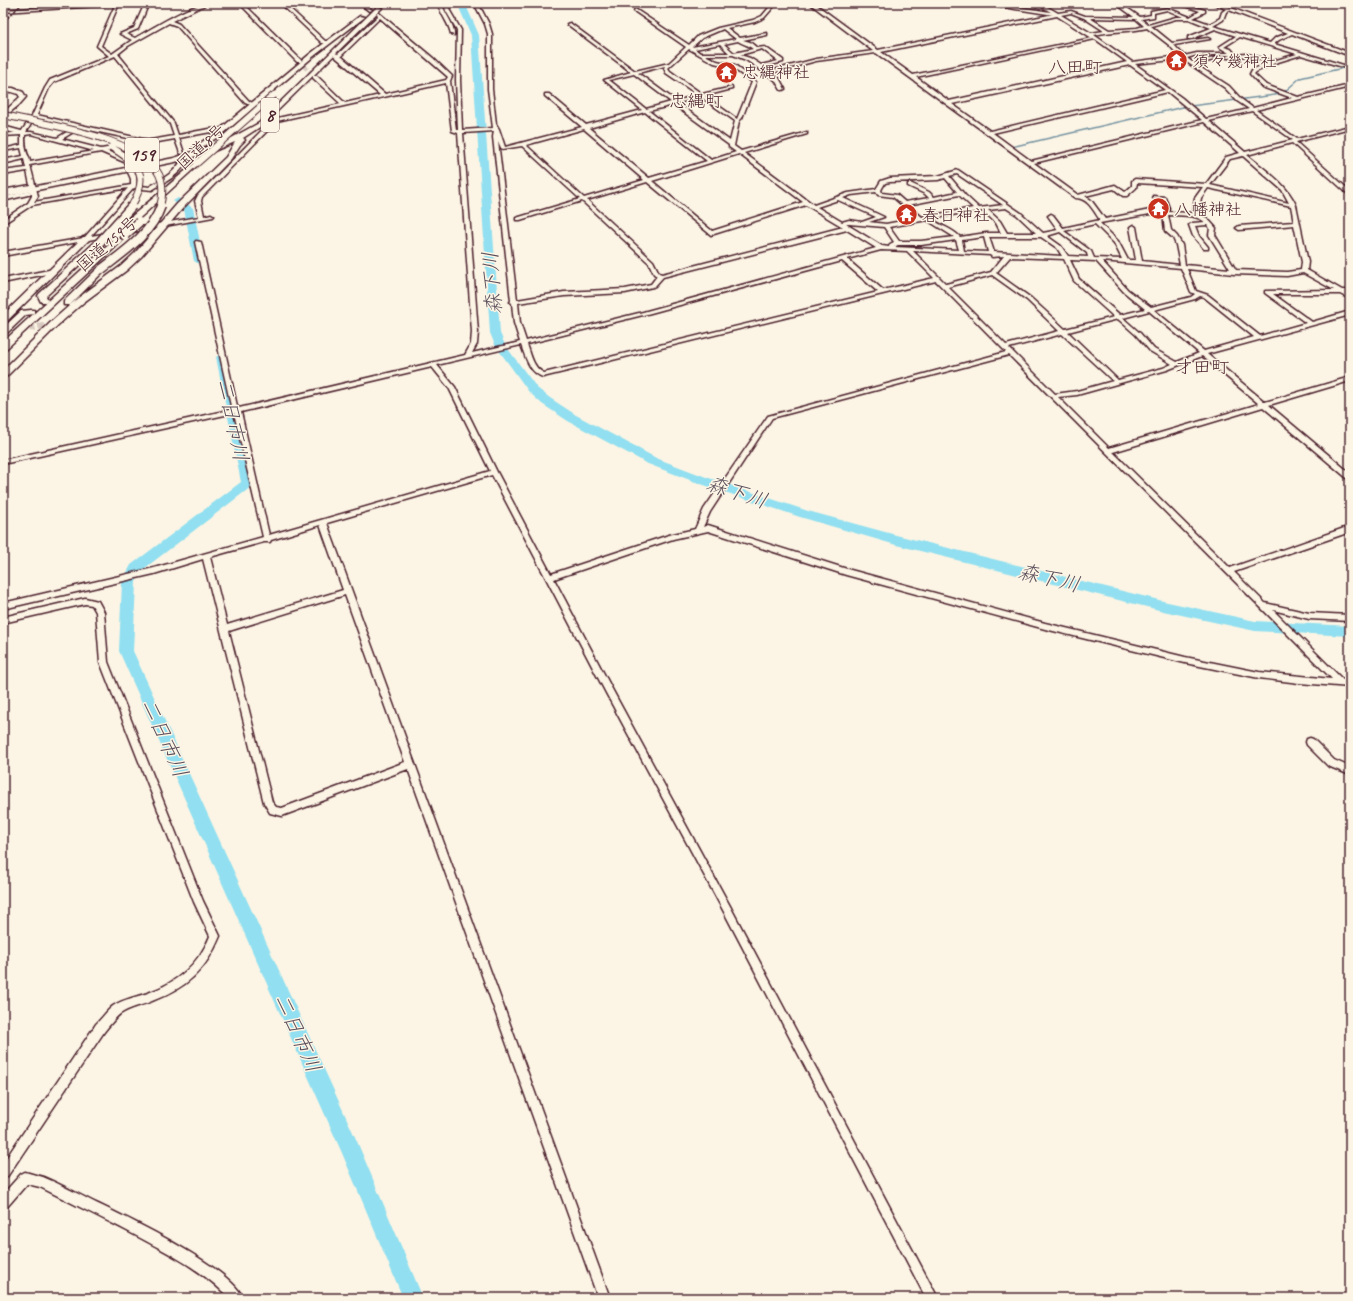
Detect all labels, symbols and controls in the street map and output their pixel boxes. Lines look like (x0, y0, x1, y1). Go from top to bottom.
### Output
temple icon: 須々幾神社 (1163, 48, 1189, 74)
place label: 須々幾神社 (1192, 51, 1277, 72)
district label: 八田町 (1048, 56, 1102, 78)
temple icon: 忠縄神社 (713, 59, 739, 85)
place label: 忠縄神社 (742, 62, 810, 83)
district label: 忠縄町 (669, 90, 723, 112)
road number: 8 (261, 98, 279, 132)
street label: 国道8号 (172, 120, 230, 174)
road number: 159 (125, 138, 159, 172)
temple icon: 八幡神社 (1145, 196, 1171, 222)
place label: 八幡神社 (1174, 199, 1242, 220)
temple icon: 春日神社 (894, 202, 920, 228)
place label: 春日神社 (922, 205, 990, 226)
street label: 国道159号 (72, 212, 142, 276)
water label: 森下川 (477, 251, 507, 315)
district label: 才田町 (1175, 356, 1229, 378)
water label: 二日市川 (212, 376, 254, 464)
water label: 森下川 (703, 470, 771, 514)
water label: 森下川 (1015, 558, 1083, 598)
water label: 二日市川 (136, 694, 194, 782)
water label: 二日市川 (269, 989, 327, 1077)

